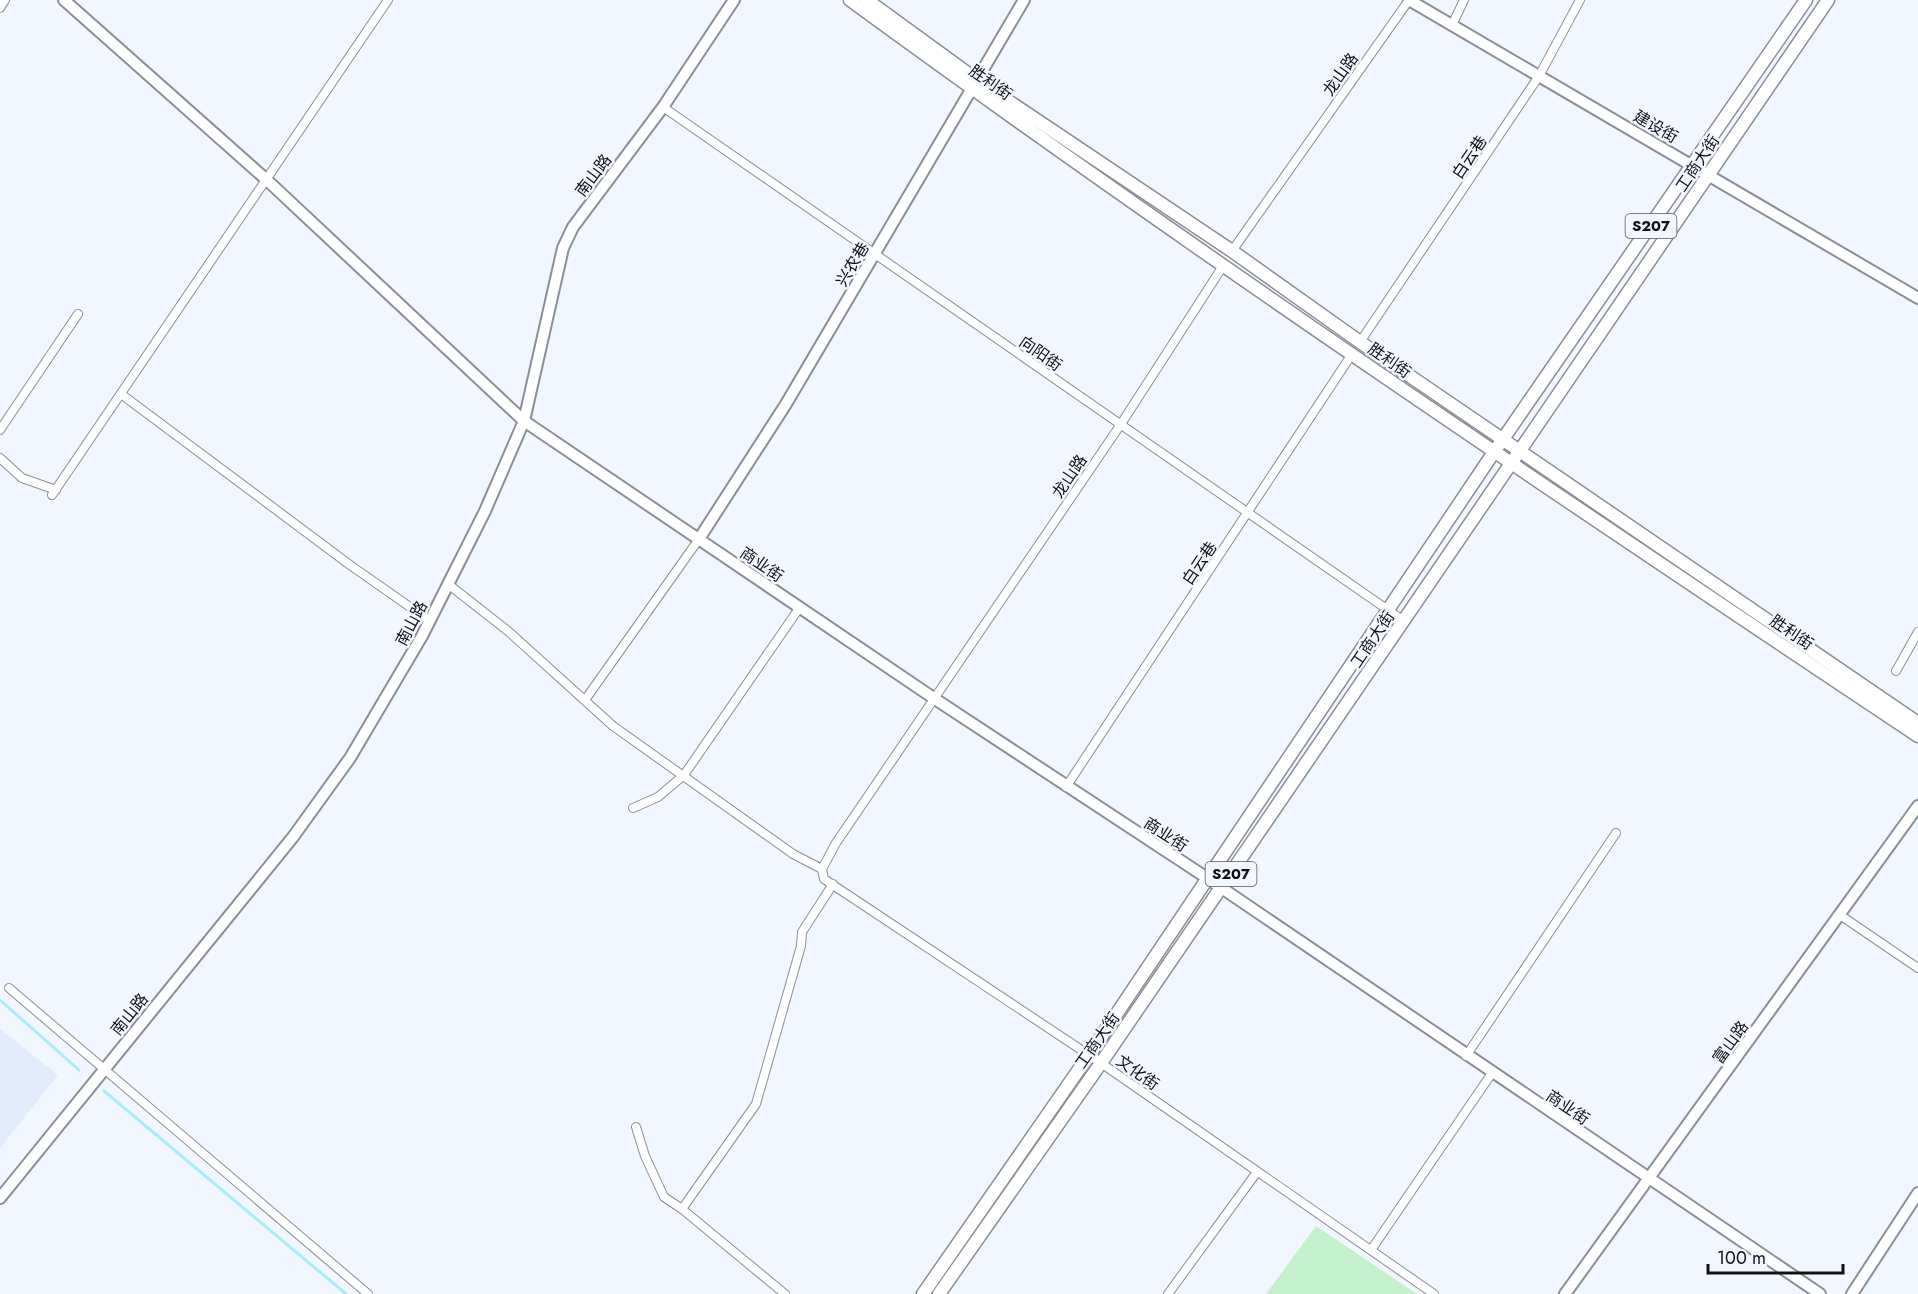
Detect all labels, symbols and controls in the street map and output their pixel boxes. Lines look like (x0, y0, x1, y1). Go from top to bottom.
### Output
street label: 龙山路 (1317, 48, 1364, 101)
street label: 胜利街 (964, 59, 1017, 106)
street label: 建设街 (1629, 104, 1682, 148)
street label: 工商大街 (1670, 130, 1725, 196)
street label: 白云巷 (1446, 131, 1492, 184)
street label: 南山路 (570, 149, 617, 201)
road number: S207 (1626, 214, 1676, 238)
street label: 兴农巷 (830, 238, 875, 291)
street label: 向阳街 (1014, 330, 1067, 377)
street label: 胜利街 (1363, 337, 1416, 384)
street label: 龙山路 (1046, 450, 1092, 503)
street label: 白云巷 (1176, 537, 1222, 590)
street label: 商业街 (735, 541, 788, 587)
street label: 南山路 (390, 597, 433, 650)
street label: 工商大街 (1345, 606, 1400, 672)
street label: 胜利街 (1765, 609, 1818, 655)
street label: 商业街 (1139, 812, 1192, 857)
road number: S207 (1206, 862, 1256, 886)
street label: 南山路 (105, 988, 153, 1040)
street label: 工商大街 (1070, 1007, 1125, 1073)
street label: 富山路 (1707, 1016, 1754, 1068)
street label: 文化街 (1111, 1049, 1164, 1096)
street label: 商业街 (1541, 1084, 1594, 1130)
scale bar (1708, 1237, 1843, 1275)
text: 100 m (1717, 1245, 1766, 1271)

